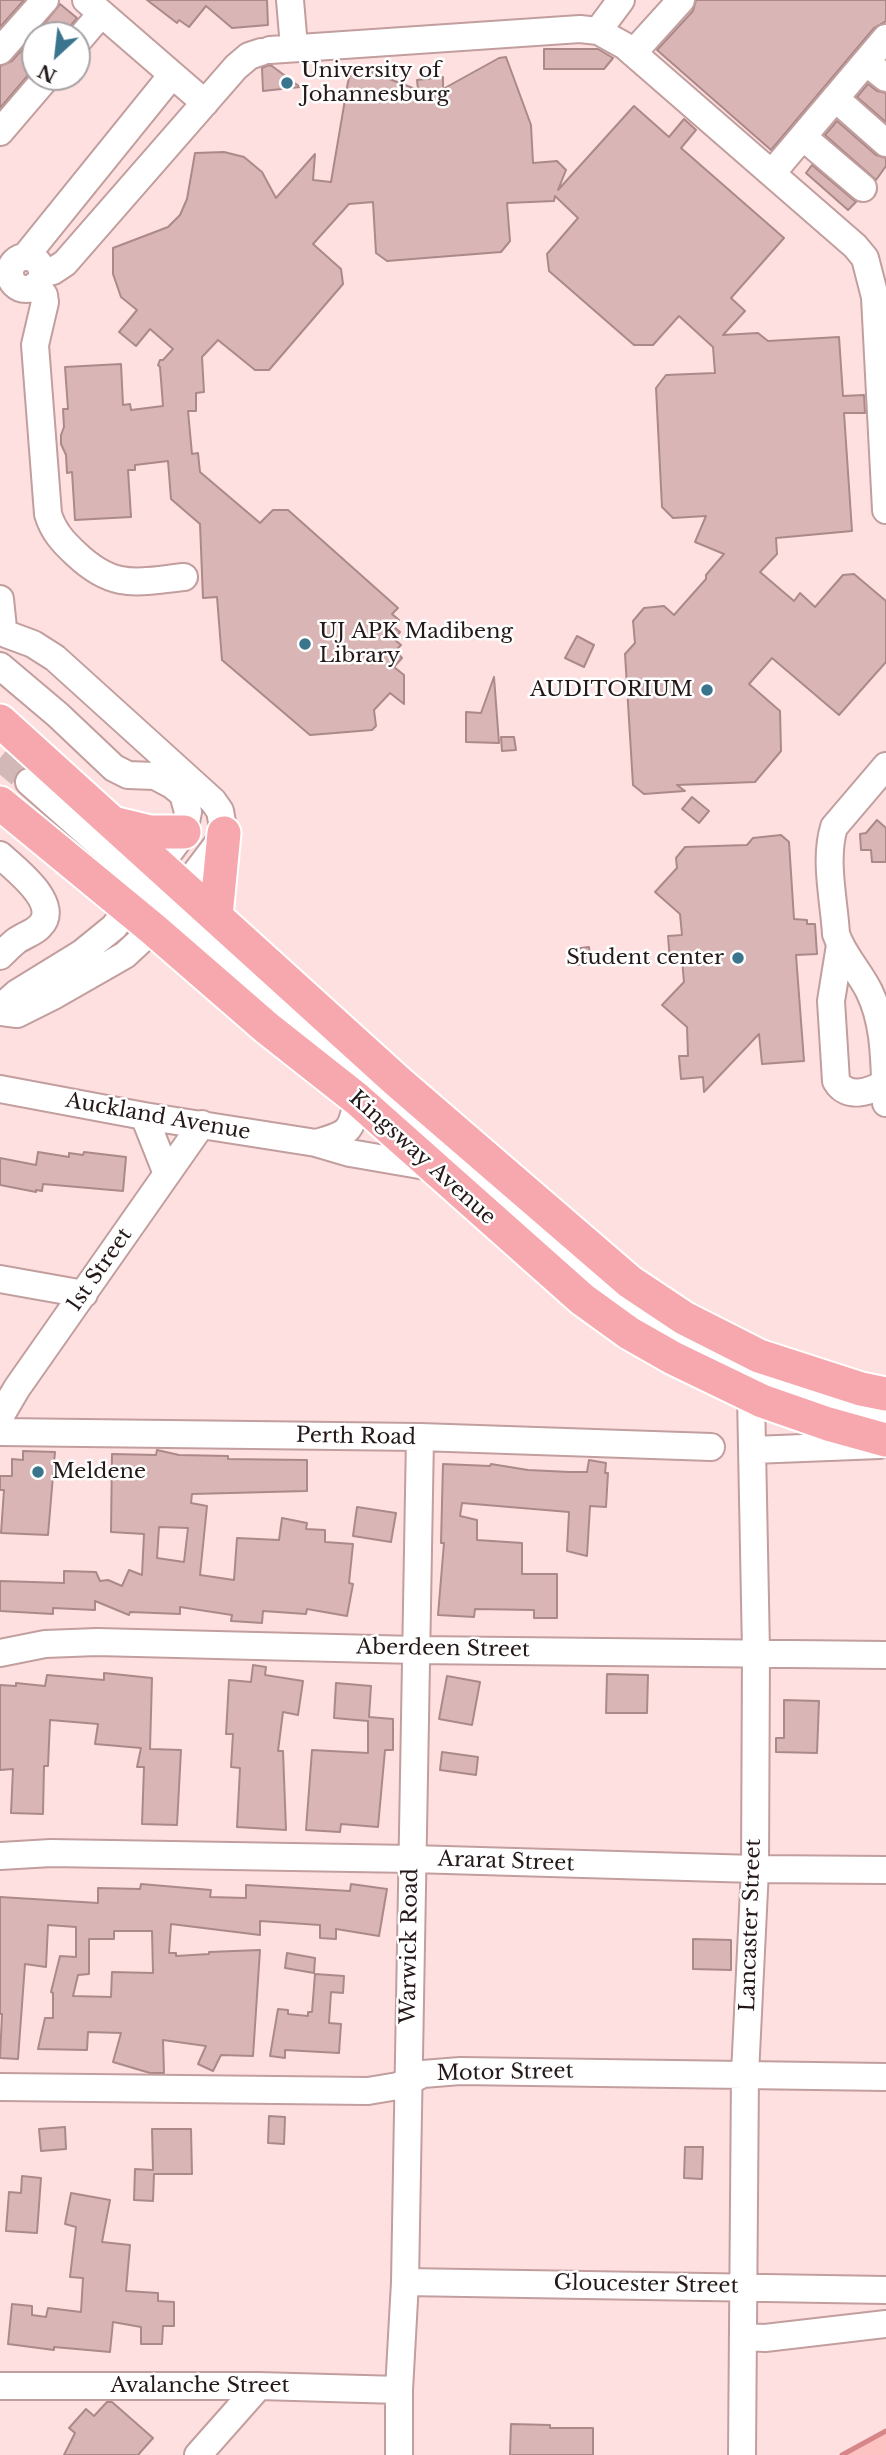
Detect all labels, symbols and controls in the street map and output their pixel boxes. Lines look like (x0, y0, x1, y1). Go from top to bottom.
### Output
north arrow (21, 21, 91, 91)
place label: University of Johannesburg (301, 58, 449, 108)
text: N (34, 59, 60, 88)
marker: University of Johannesburg (279, 75, 295, 91)
place label: UJ APK Madibeng Library (319, 619, 513, 669)
marker: UJ APK Madibeng Library (297, 636, 313, 652)
place label: AUDITORIUM (530, 677, 693, 703)
marker: AUDITORIUM (699, 682, 715, 698)
place label: Student center (566, 945, 724, 971)
marker: Student center (730, 950, 746, 966)
street label: Kingsway Avenue (344, 1086, 500, 1230)
street label: Auckland Avenue (64, 1088, 252, 1146)
street label: 1st Street (62, 1223, 138, 1317)
street label: Perth Road (296, 1423, 416, 1451)
place label: Meldene (52, 1459, 146, 1485)
marker: Meldene (30, 1464, 46, 1480)
street label: Aberdeen Street (356, 1635, 530, 1663)
street label: Lancaster Street (735, 1838, 767, 2012)
street label: Ararat Street (437, 1847, 575, 1877)
street label: Warwick Road (396, 1868, 424, 2024)
street label: Motor Street (436, 2059, 574, 2087)
street label: Gloucester Street (553, 2271, 739, 2299)
street label: Avalanche Street (110, 2373, 290, 2399)

